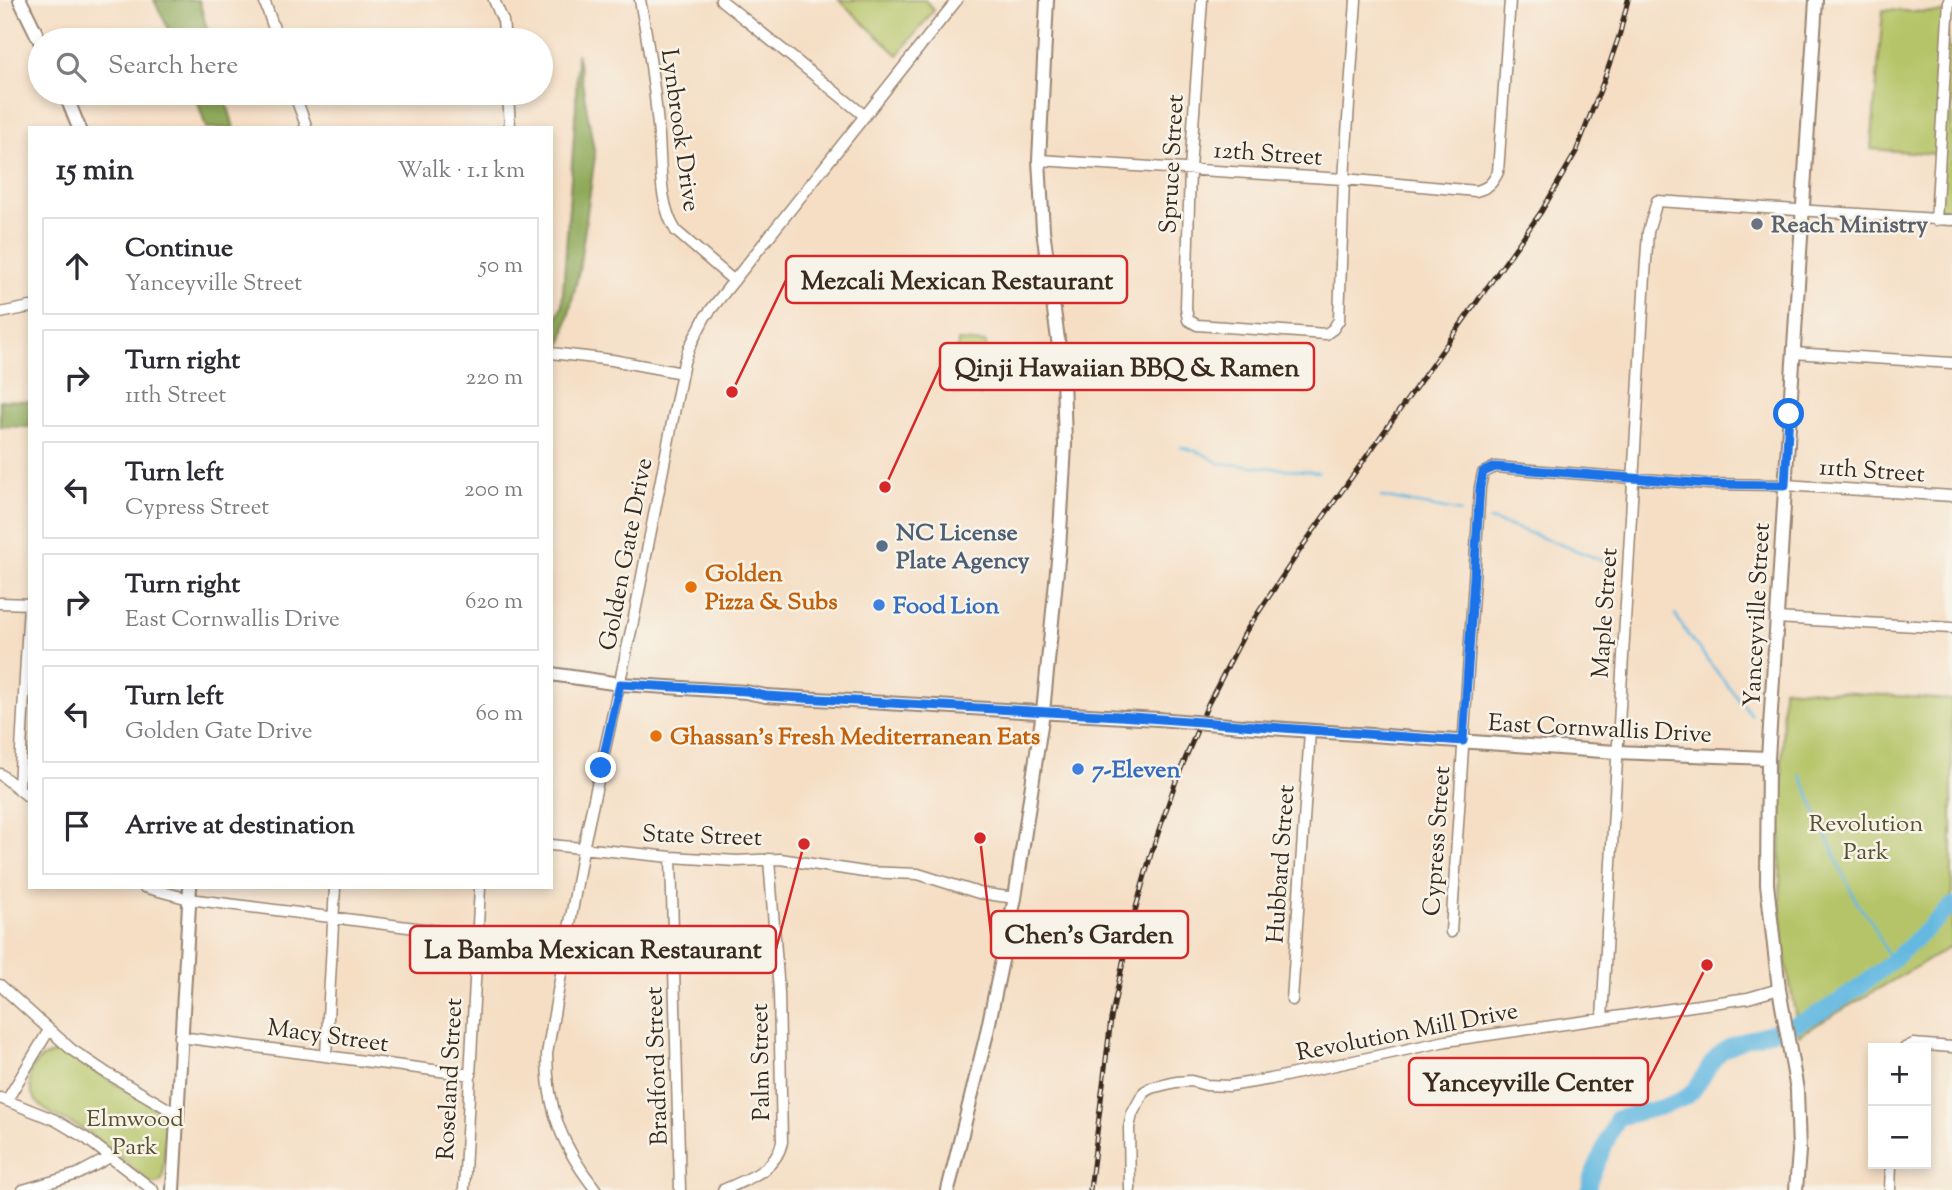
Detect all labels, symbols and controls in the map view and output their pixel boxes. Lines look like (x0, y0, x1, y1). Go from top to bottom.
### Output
search box (28, 28, 553, 105)
street label: Lynbrook Drive (651, 47, 707, 214)
icon: search (52, 48, 90, 86)
text: Search here (108, 48, 238, 85)
street label: Spruce Street (1152, 94, 1194, 235)
street label: 12th Street (1212, 134, 1323, 176)
text: 15 min (56, 150, 134, 193)
text: Walk · 1.1 km (398, 155, 525, 188)
place label: Reach Ministry (1771, 209, 1928, 243)
marker: Reach Ministry (1749, 216, 1765, 232)
text: Continue (125, 231, 233, 268)
icon: ahead (58, 247, 96, 285)
text: 50 m (479, 250, 523, 283)
callout: Mezcali Mexican Restaurant (786, 256, 1127, 303)
text: Mezcali Mexican Restaurant (801, 264, 1113, 301)
text: Yanceyville Street (125, 268, 302, 301)
text: Turn right (125, 343, 240, 380)
callout: Qinji Hawaiian BBQ & Ramen (940, 343, 1314, 390)
text: Qinji Hawaiian BBQ & Ramen (954, 351, 1300, 388)
icon: right (58, 359, 96, 397)
text: 220 m (465, 362, 523, 395)
text: 11th Street (125, 380, 226, 413)
route start (1773, 398, 1804, 429)
street label: 11th Street (1818, 451, 1926, 493)
text: Turn left (125, 455, 224, 492)
street label: Golden Gate Drive (592, 455, 662, 654)
icon: left (58, 471, 96, 509)
text: 200 m (464, 474, 523, 507)
text: Cypress Street (125, 492, 269, 525)
place label: NC License Plate Agency (896, 517, 1029, 579)
street label: Yanceyville Street (1736, 522, 1780, 708)
marker: NC License Plate Agency (874, 538, 890, 554)
street label: Maple Street (1584, 547, 1628, 680)
place label: Golden Pizza & Subs (705, 558, 838, 620)
text: Turn right (125, 567, 240, 604)
marker: Golden Pizza & Subs (683, 579, 699, 595)
icon: right (58, 583, 96, 621)
text: 620 m (465, 586, 523, 619)
place label: Food Lion (893, 590, 1000, 624)
marker: Food Lion (871, 597, 887, 613)
text: East Cornwallis Drive (125, 604, 340, 637)
text: Turn left (125, 679, 224, 716)
icon: left (58, 695, 96, 733)
text: 60 m (475, 698, 523, 731)
street label: East Cornwallis Drive (1487, 707, 1713, 753)
text: Golden Gate Drive (125, 716, 312, 749)
place label: Ghassan's Fresh Mediterranean Eats (670, 721, 1040, 755)
marker: Ghassan's Fresh Mediterranean Eats (648, 728, 664, 744)
route end (585, 752, 616, 783)
place label: 7-Eleven (1092, 754, 1182, 788)
marker: 7-Eleven (1070, 761, 1086, 777)
street label: Cypress Street (1416, 765, 1460, 917)
street label: Hubbard Street (1259, 784, 1304, 945)
icon: arrive (58, 807, 96, 845)
text: Arrive at destination (125, 808, 355, 845)
park label: Revolution Park (1809, 808, 1923, 870)
street label: State Street (641, 818, 762, 856)
callout: Chen's Garden (991, 911, 1188, 958)
text: Chen's Garden (1004, 918, 1174, 955)
callout: La Bamba Mexican Restaurant (410, 926, 776, 973)
text: La Bamba Mexican Restaurant (424, 933, 762, 970)
street label: Bradford Street (638, 986, 678, 1146)
street label: Revolution Mill Drive (1294, 995, 1521, 1071)
street label: Roseland Street (430, 997, 472, 1161)
street label: Palm Street (744, 1003, 780, 1121)
street label: Macy Street (265, 1012, 390, 1062)
map controls (1868, 1043, 1931, 1169)
button: + (1868, 1043, 1931, 1106)
callout: Yanceyville Center (1409, 1058, 1648, 1105)
text: Yanceyville Center (1422, 1066, 1634, 1103)
park label: Elmwood Park (86, 1103, 184, 1165)
button: − (1868, 1106, 1931, 1169)

